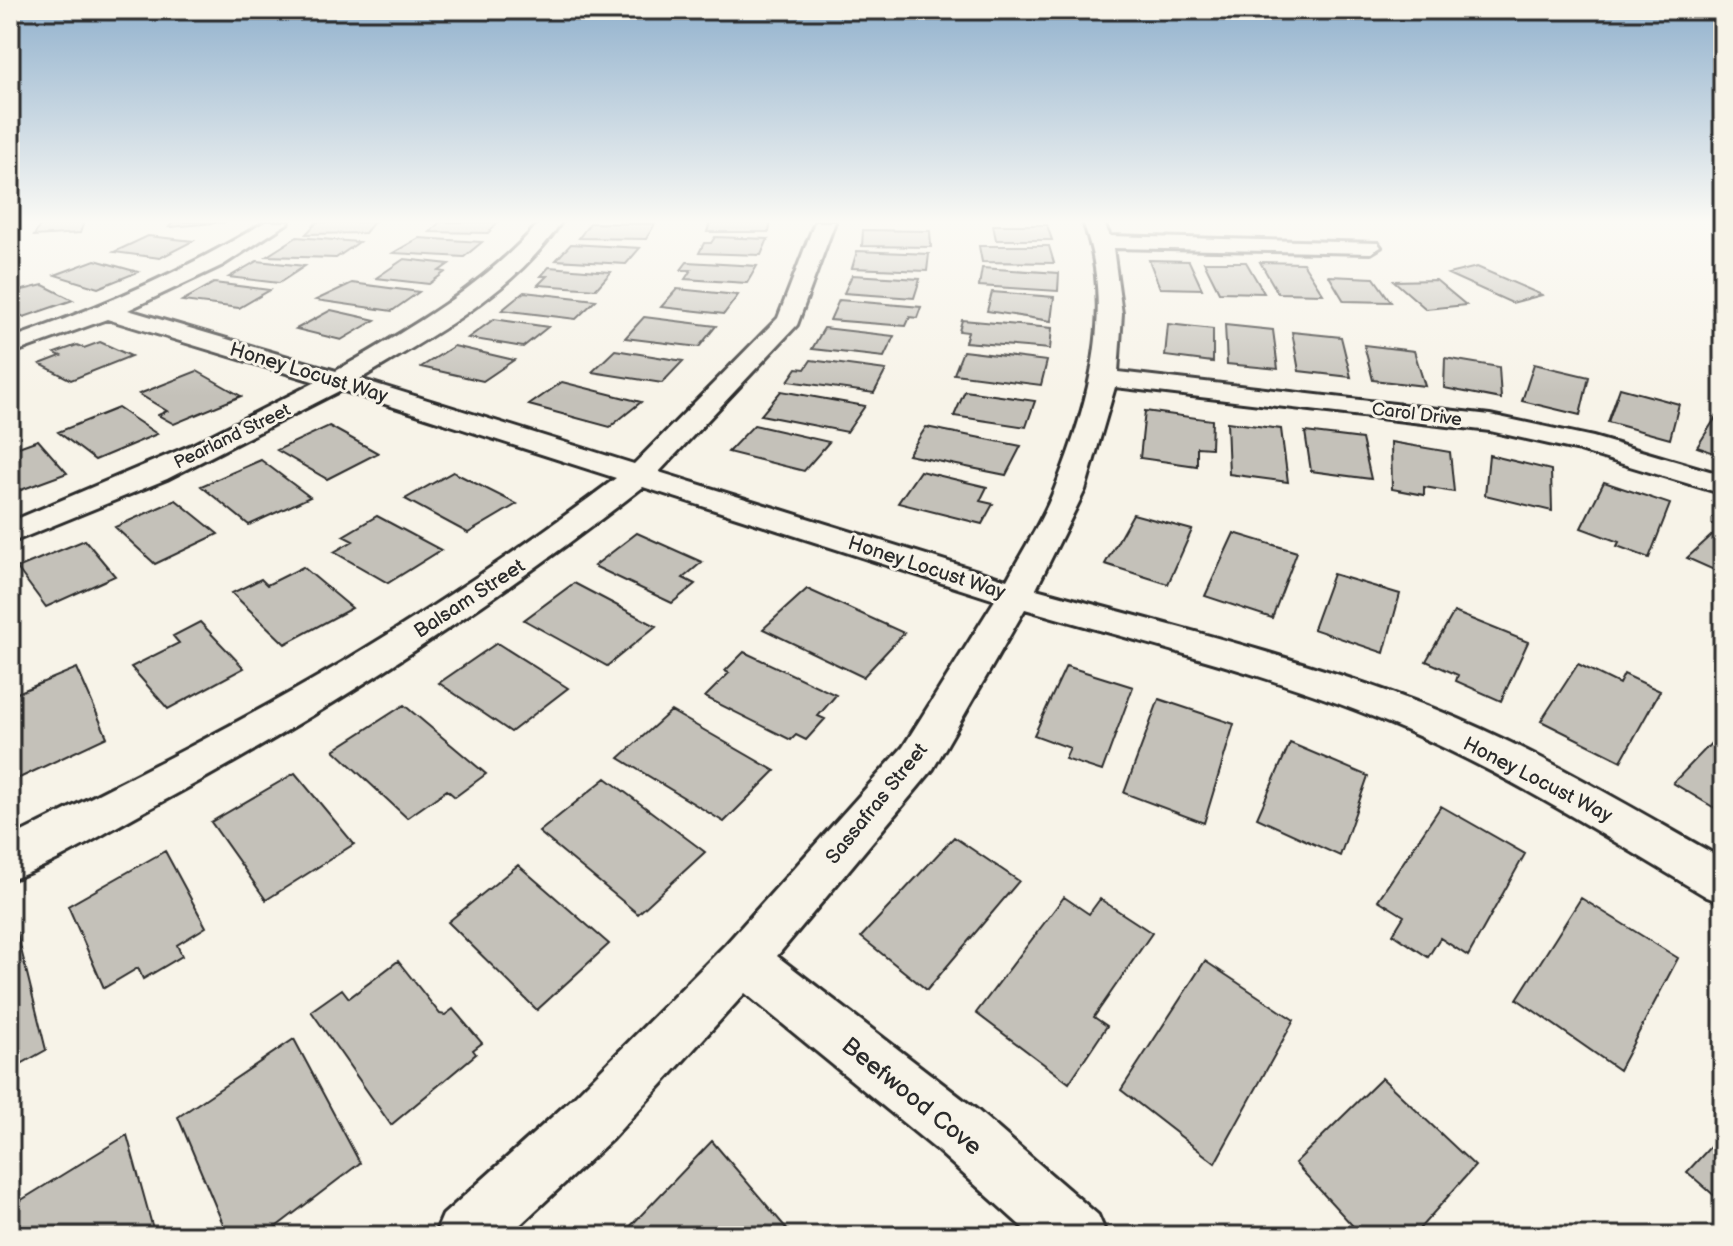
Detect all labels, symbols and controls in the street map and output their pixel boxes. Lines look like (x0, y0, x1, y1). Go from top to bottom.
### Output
street label: Honey Locust Way (227, 337, 391, 408)
street label: Pearland Street (171, 399, 294, 474)
street label: Carol Drive (1371, 399, 1463, 430)
street label: Honey Locust Way (845, 531, 1008, 605)
street label: Balsam Street (410, 554, 529, 644)
street label: Honey Locust Way (1459, 732, 1616, 828)
street label: Sassafras Street (821, 738, 933, 869)
street label: Beefwood Cove (836, 1031, 988, 1162)

